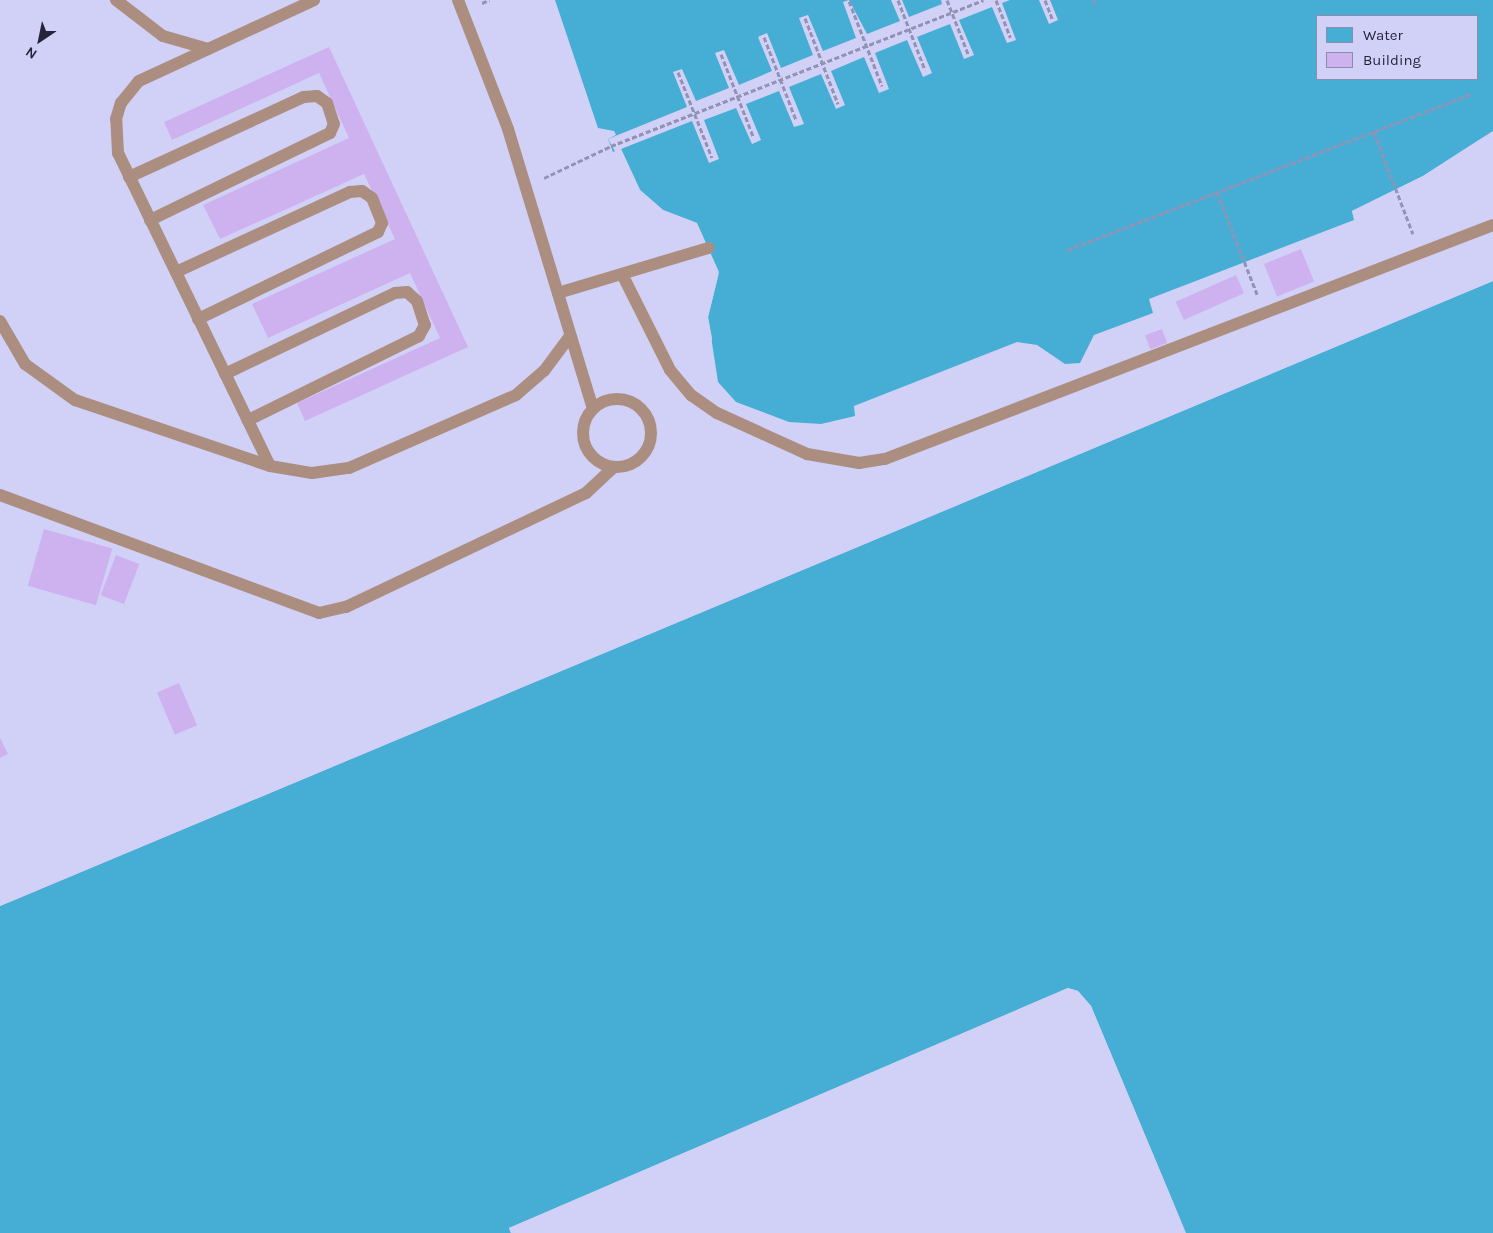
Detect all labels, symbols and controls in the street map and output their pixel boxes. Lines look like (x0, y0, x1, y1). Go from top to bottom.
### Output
north arrow (15, 15, 65, 65)
legend (1316, 15, 1478, 80)
text: Water (1363, 26, 1403, 44)
text: N (22, 43, 40, 63)
text: Building (1363, 51, 1421, 69)

